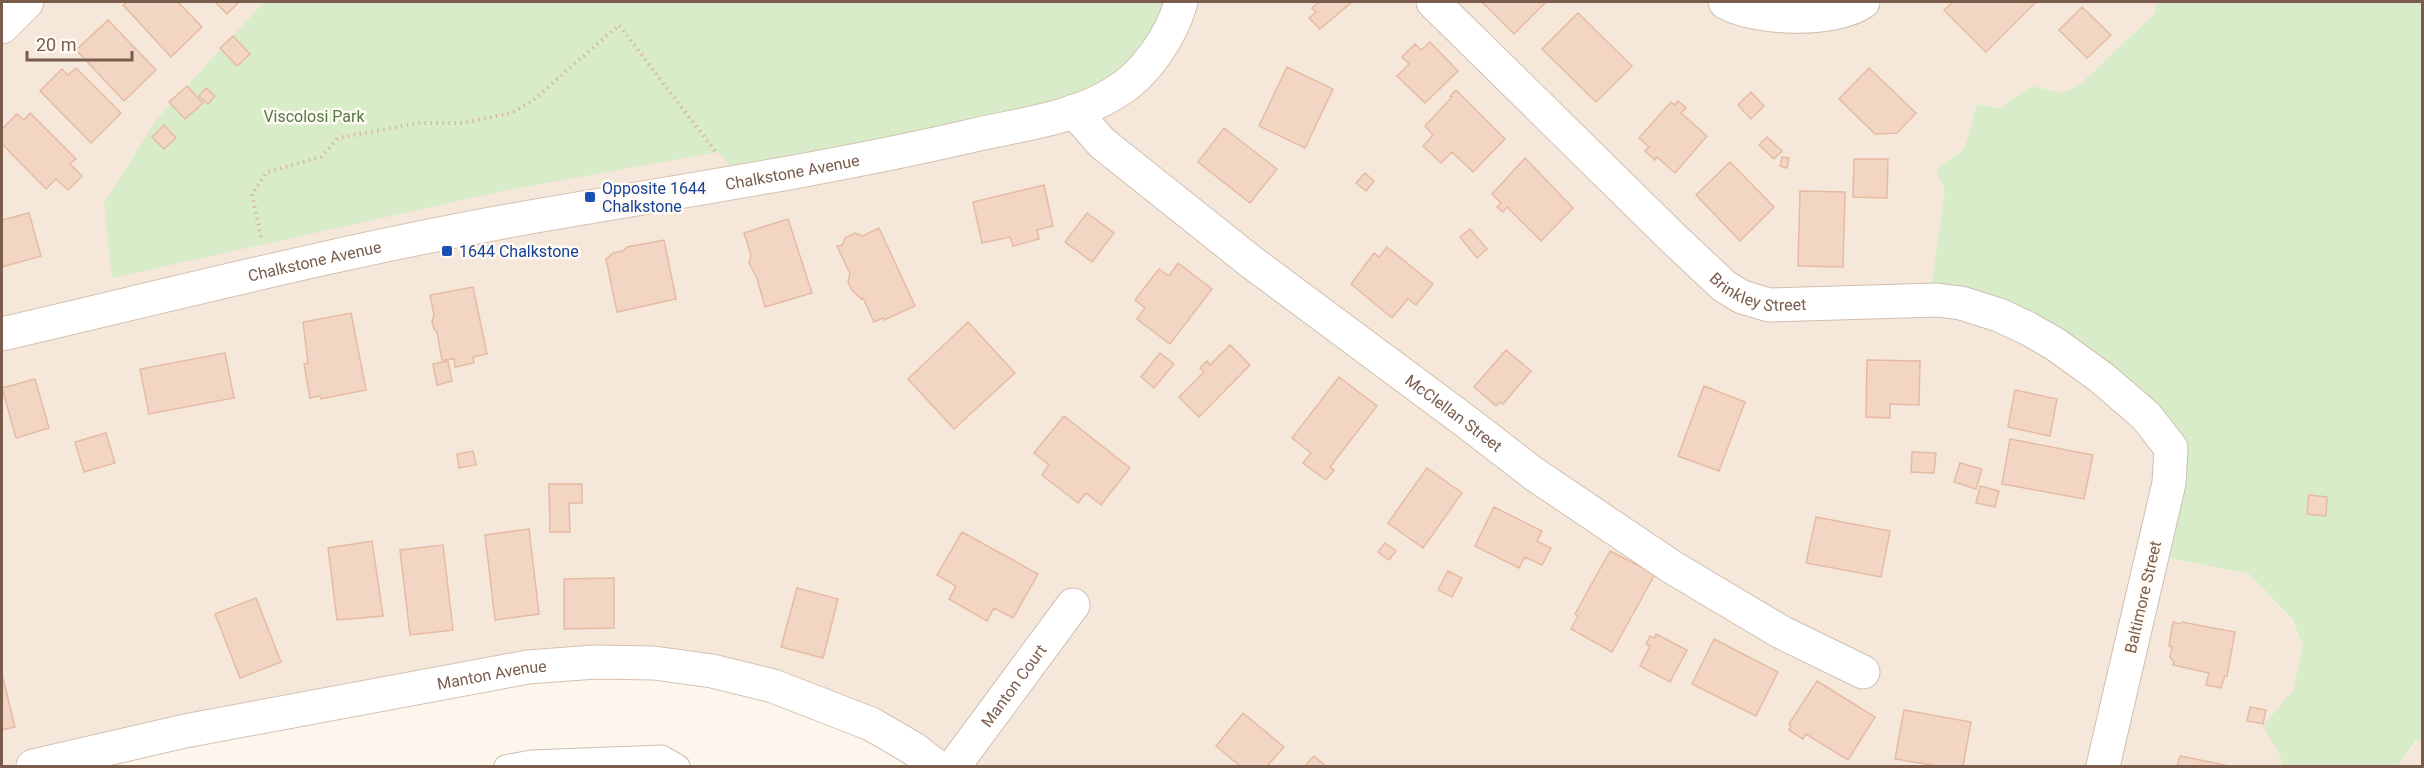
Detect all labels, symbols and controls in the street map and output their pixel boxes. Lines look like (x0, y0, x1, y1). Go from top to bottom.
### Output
scale bar (27, 24, 132, 62)
text: 20 m (36, 34, 76, 55)
park label: Viscolosi Park (263, 107, 365, 126)
street label: Chalkstone Avenue (724, 150, 861, 193)
place label: Opposite 1644 Chalkstone (602, 179, 706, 216)
marker: Opposite 1644 Chalkstone (583, 190, 597, 204)
street label: Chalkstone Avenue (246, 237, 383, 285)
place label: 1644 Chalkstone (459, 242, 579, 261)
marker: 1644 Chalkstone (440, 244, 454, 258)
street label: Brinkley Street (1706, 268, 1807, 315)
street label: McClellan Street (1402, 370, 1506, 456)
street label: Baltimore Street (2121, 539, 2165, 655)
street label: Manton Court (977, 641, 1050, 731)
street label: Manton Avenue (435, 656, 547, 693)

